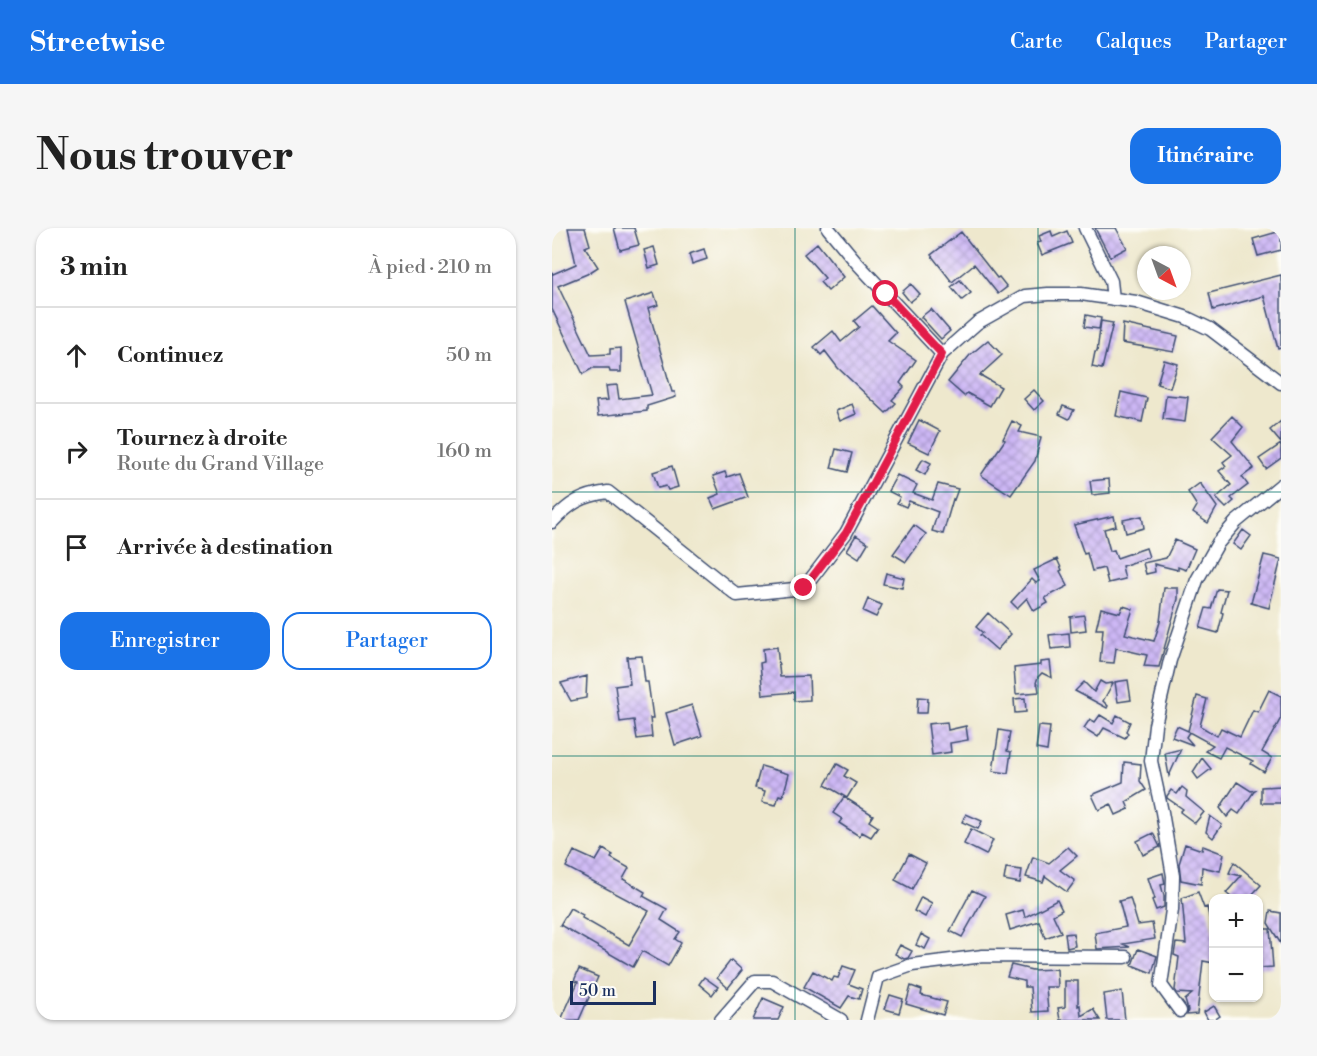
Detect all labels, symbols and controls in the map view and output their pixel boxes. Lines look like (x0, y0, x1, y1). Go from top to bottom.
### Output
text: Streetwise (30, 25, 165, 60)
text: Carte (1010, 29, 1063, 55)
text: Calques (1096, 29, 1172, 55)
text: Partager (1205, 29, 1287, 55)
button: Itinéraire (1130, 128, 1281, 184)
text: Nous trouver (36, 130, 294, 183)
north arrow (1137, 246, 1191, 300)
text: 3 min (60, 251, 128, 283)
text: À pied · 210 m (368, 255, 492, 280)
route start (872, 280, 898, 306)
icon: ahead (60, 339, 93, 372)
text: Continuez (117, 342, 223, 369)
text: 50 m (446, 343, 492, 368)
text: Tournez à droite (117, 425, 288, 452)
icon: right (60, 435, 93, 468)
text: 160 m (437, 439, 492, 464)
text: Route du Grand Village (117, 452, 324, 477)
icon: arrive (60, 531, 93, 564)
text: Arrivée à destination (117, 534, 333, 561)
route end (790, 574, 816, 600)
button: Enregistrer (60, 612, 270, 670)
button: Partager (282, 612, 492, 670)
map controls (1209, 894, 1263, 1002)
button: + (1209, 894, 1263, 948)
button: − (1209, 948, 1263, 1002)
scale bar (570, 978, 656, 1006)
text: 50 m (579, 981, 616, 1001)

